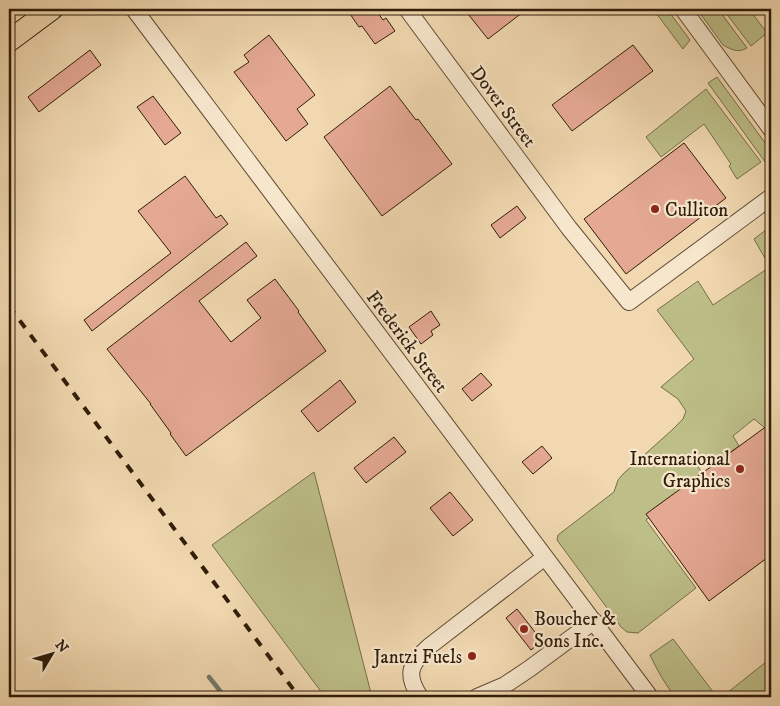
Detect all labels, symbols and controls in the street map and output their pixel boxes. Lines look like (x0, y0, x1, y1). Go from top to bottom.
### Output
street label: Dover Street (465, 62, 541, 152)
place label: Culliton (665, 199, 728, 222)
marker: Culliton (649, 203, 661, 215)
street label: Frederick Street (361, 286, 453, 397)
place label: International Graphics (629, 448, 730, 493)
marker: International Graphics (734, 463, 746, 475)
place label: Boucher & Sons Inc. (534, 608, 617, 653)
marker: Boucher & Sons Inc. (518, 623, 530, 635)
north arrow (28, 628, 78, 678)
text: N (51, 637, 72, 657)
place label: Jantzi Fuels (371, 646, 462, 669)
marker: Jantzi Fuels (466, 650, 478, 662)

